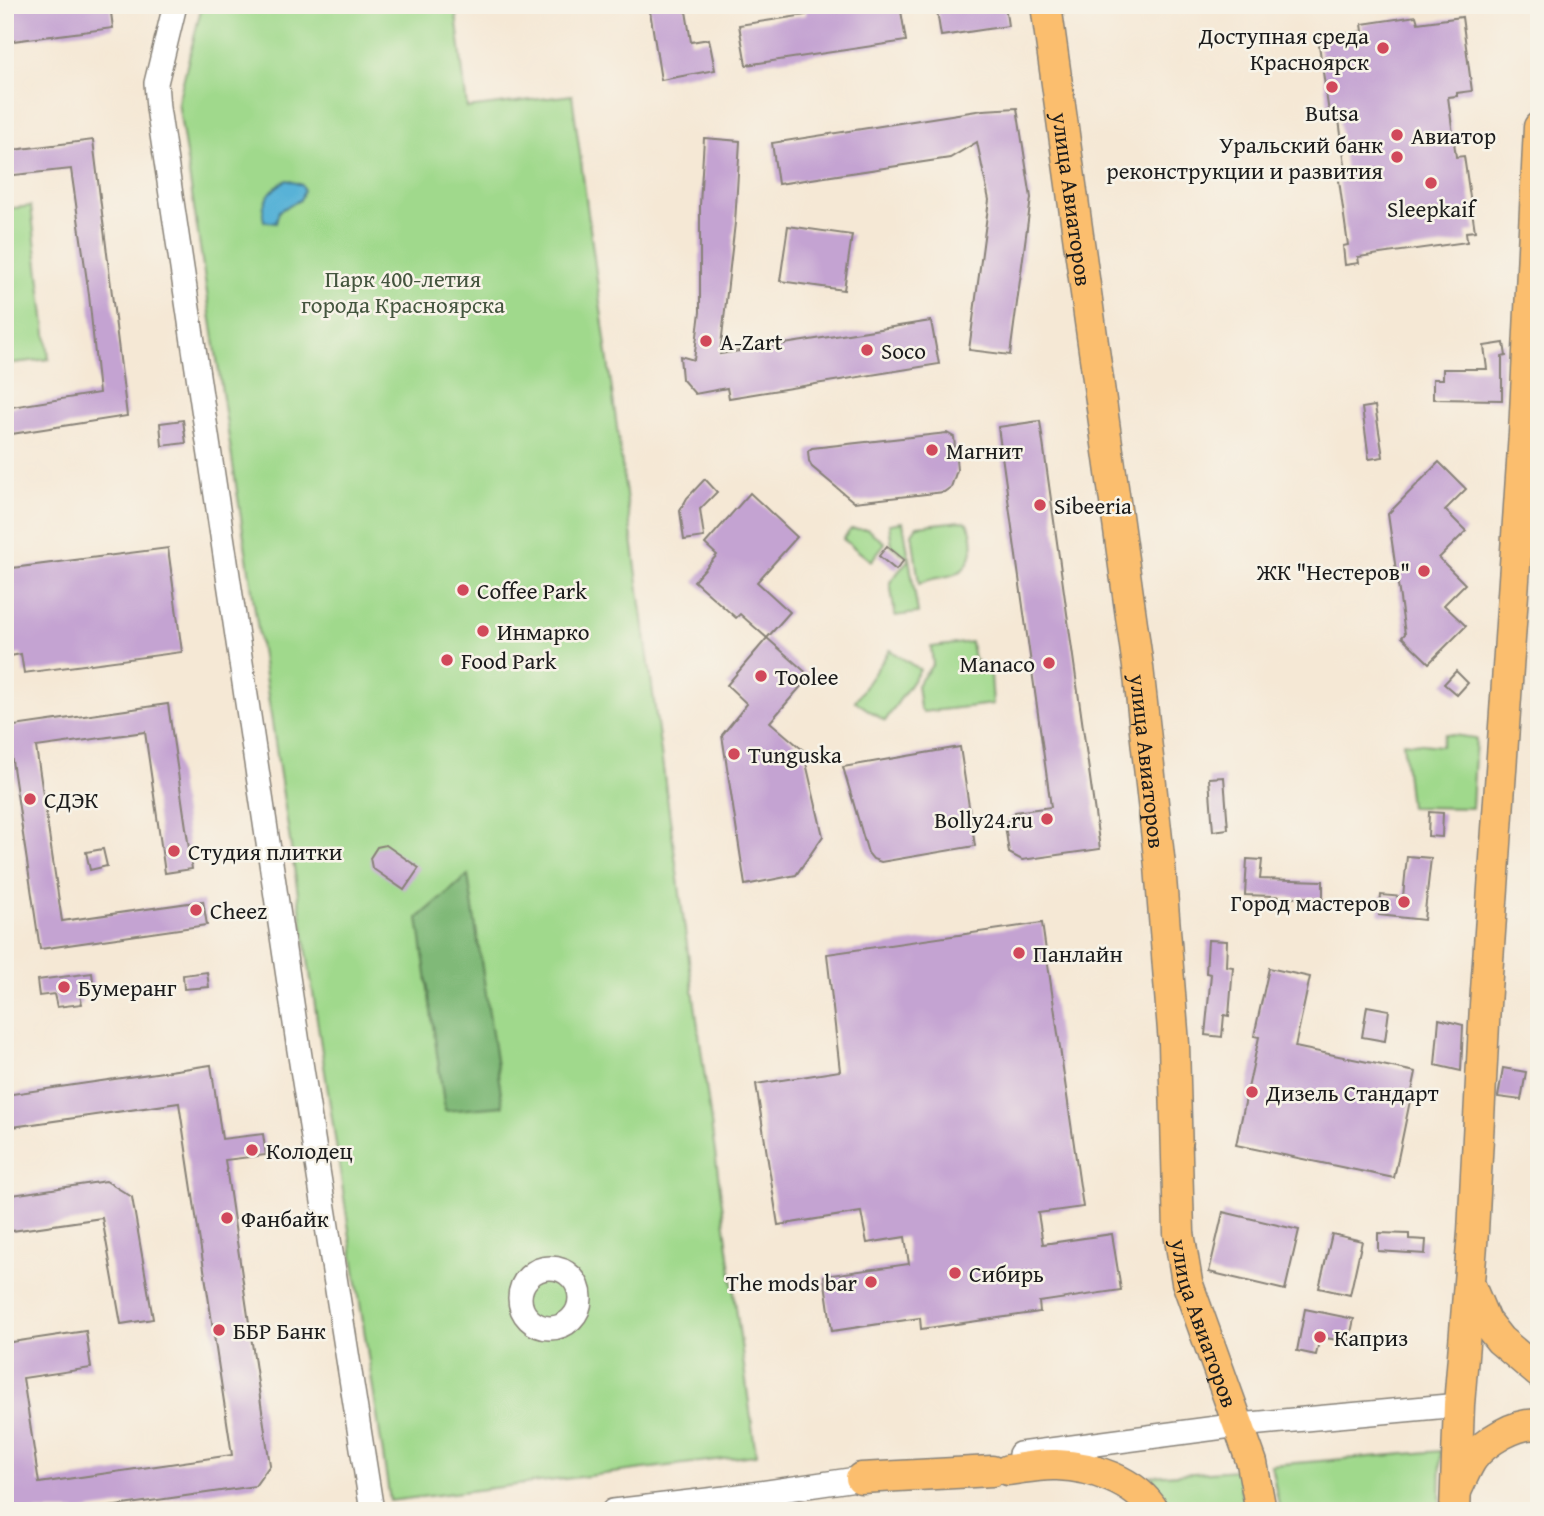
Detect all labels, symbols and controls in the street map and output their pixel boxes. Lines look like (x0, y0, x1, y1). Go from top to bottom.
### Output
place label: Доступная среда Красноярск (1198, 19, 1369, 78)
marker: Доступная среда Красноярск (1375, 40, 1391, 56)
marker: Butsa (1324, 79, 1340, 95)
place label: Butsa (1305, 96, 1359, 129)
street label: улица Авиаторов (1044, 109, 1101, 288)
place label: Авиатор (1411, 119, 1496, 152)
marker: Авиатор (1389, 127, 1405, 143)
place label: Уральский банк реконструкции и развития (1106, 128, 1383, 187)
marker: Уральский банк реконструкции и развития (1389, 149, 1405, 165)
marker: Sleepkaif (1423, 175, 1439, 191)
place label: Sleepkaif (1387, 192, 1478, 225)
park label: Парк 400-летия города Красноярска (301, 262, 505, 321)
place label: A-Zart (720, 325, 783, 358)
marker: A-Zart (698, 333, 714, 349)
place label: Soco (881, 334, 926, 367)
marker: Soco (859, 342, 875, 358)
place label: Магнит (946, 434, 1023, 467)
marker: Магнит (924, 442, 940, 458)
place label: Sibeeria (1054, 489, 1132, 522)
marker: Sibeeria (1032, 497, 1048, 513)
place label: ЖК "Нестеров" (1256, 555, 1410, 588)
marker: ЖК "Нестеров" (1416, 563, 1432, 579)
place label: Coffee Park (477, 574, 587, 607)
marker: Coffee Park (455, 582, 471, 598)
place label: Инмарко (497, 615, 589, 648)
marker: Инмарко (475, 623, 491, 639)
place label: Food Park (461, 644, 557, 677)
place label: Manaco (960, 647, 1035, 680)
marker: Food Park (439, 652, 455, 668)
marker: Manaco (1041, 655, 1057, 671)
place label: Toolee (775, 660, 839, 693)
marker: Toolee (753, 668, 769, 684)
street label: улица Авиаторов (1122, 671, 1174, 850)
place label: Tunguska (748, 738, 842, 771)
marker: Tunguska (726, 746, 742, 762)
place label: СДЭК (44, 783, 98, 816)
marker: СДЭК (22, 791, 38, 807)
place label: Bolly24.ru (934, 803, 1034, 836)
marker: Bolly24.ru (1039, 811, 1055, 827)
place label: Студия плитки (188, 835, 343, 868)
marker: Студия плитки (166, 843, 182, 859)
place label: Город мастеров (1231, 886, 1390, 919)
place label: Cheez (210, 894, 267, 927)
marker: Город мастеров (1396, 894, 1412, 910)
marker: Cheez (188, 902, 204, 918)
place label: Панлайн (1033, 937, 1123, 970)
marker: Панлайн (1011, 945, 1027, 961)
place label: Бумеранг (78, 971, 177, 1004)
marker: Бумеранг (56, 979, 72, 995)
place label: Дизель Стандарт (1265, 1076, 1439, 1109)
marker: Дизель Стандарт (1244, 1084, 1260, 1100)
place label: Колодец (266, 1134, 353, 1167)
marker: Колодец (244, 1142, 260, 1158)
place label: Фанбайк (241, 1202, 329, 1235)
marker: Фанбайк (219, 1210, 235, 1226)
street label: улица Авиаторов (1164, 1235, 1247, 1412)
place label: Сибирь (969, 1257, 1044, 1290)
marker: Сибирь (947, 1265, 963, 1281)
place label: The mods bar (726, 1266, 858, 1299)
marker: The mods bar (863, 1274, 879, 1290)
place label: ББР Банк (233, 1314, 326, 1347)
place label: Каприз (1334, 1321, 1408, 1354)
marker: ББР Банк (211, 1322, 227, 1338)
marker: Каприз (1312, 1329, 1328, 1345)

